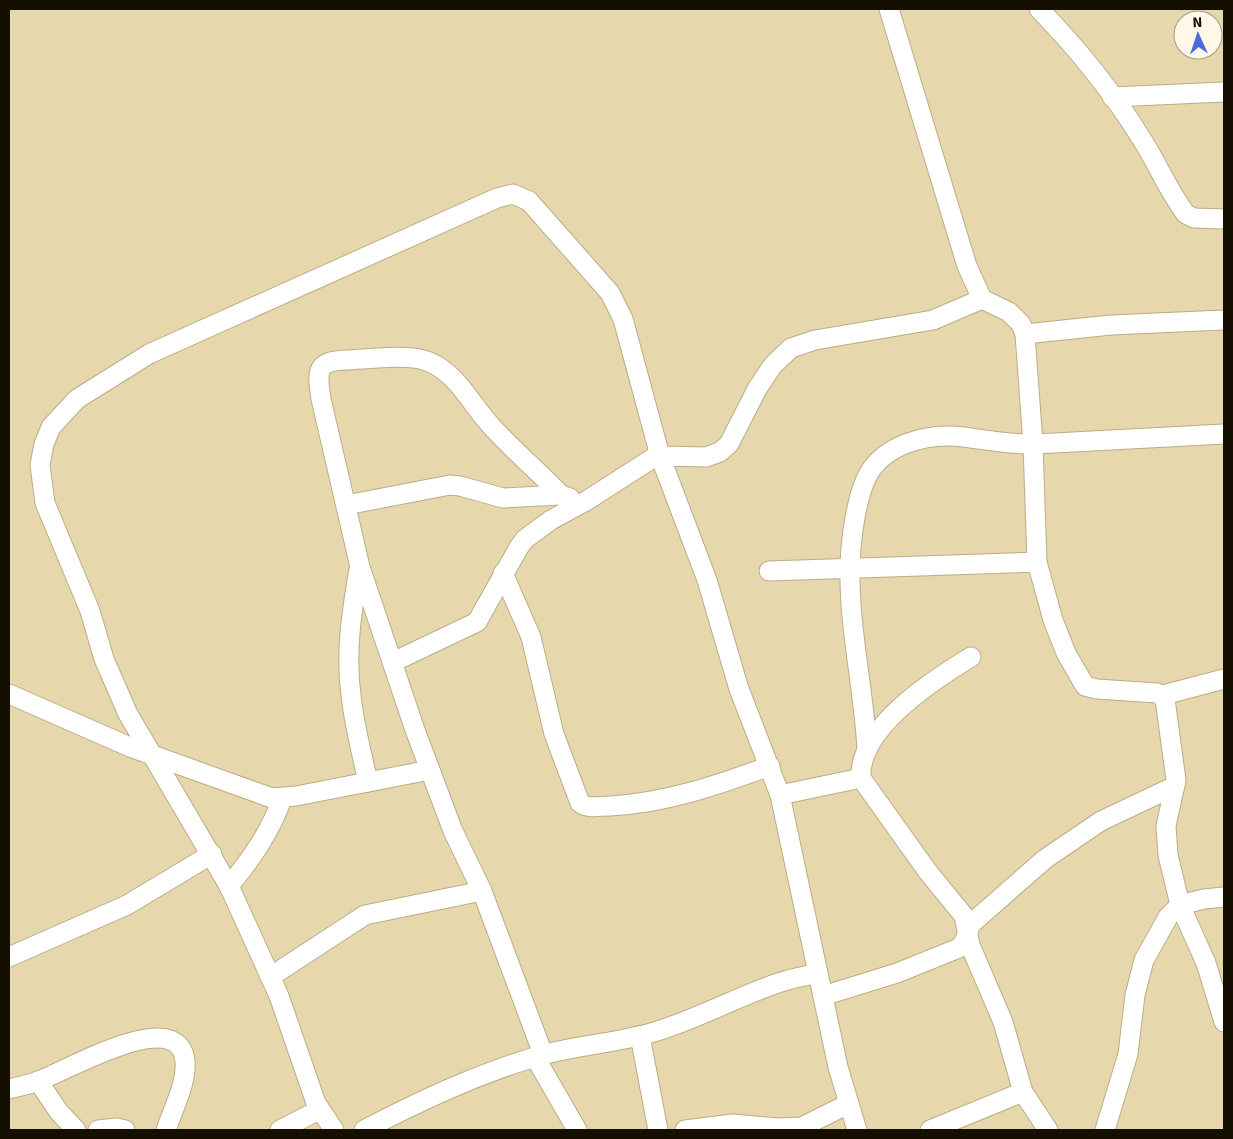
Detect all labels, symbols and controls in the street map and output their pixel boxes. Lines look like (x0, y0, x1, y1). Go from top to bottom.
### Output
north arrow (1173, 10, 1223, 60)
text: N (1192, 14, 1203, 31)

